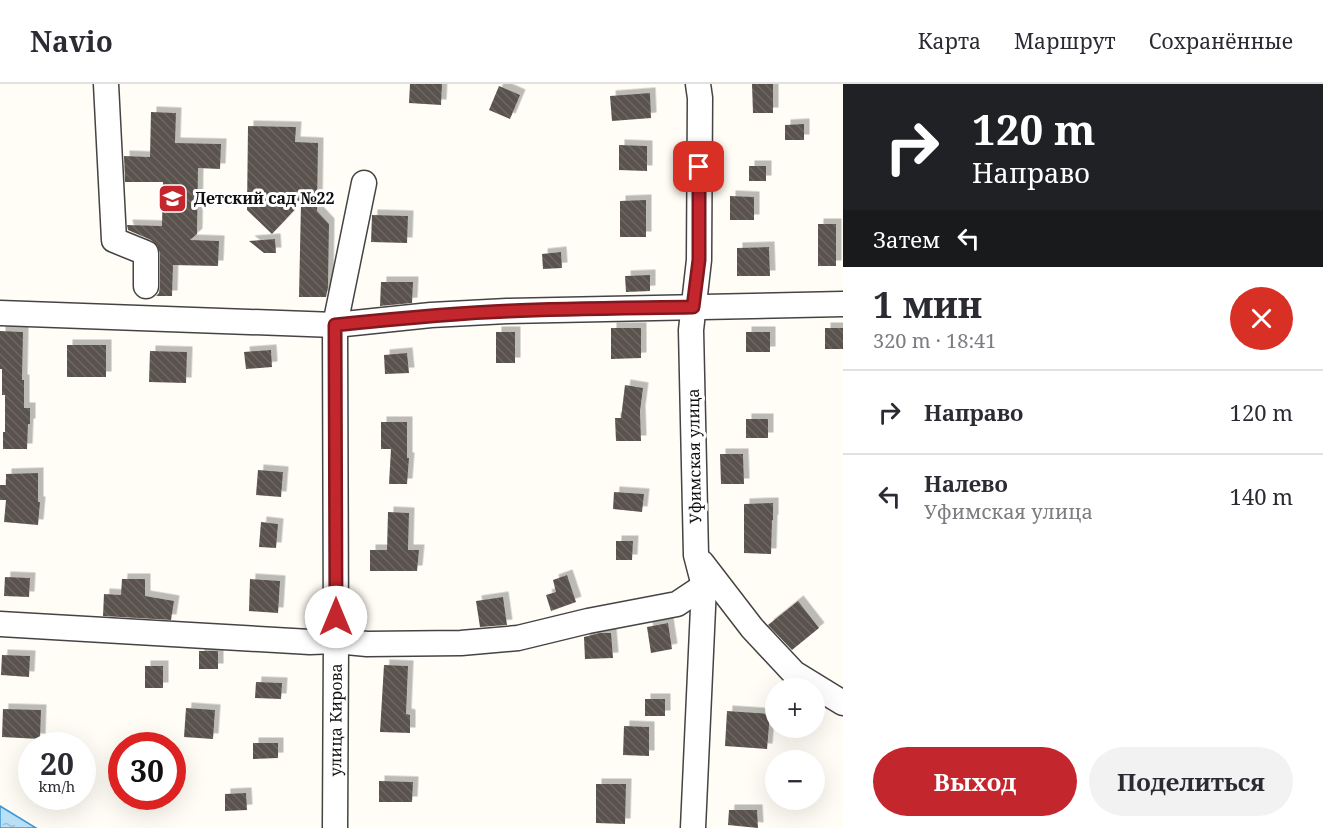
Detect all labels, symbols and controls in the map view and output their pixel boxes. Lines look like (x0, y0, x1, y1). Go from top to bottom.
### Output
text: Navio (30, 22, 113, 60)
text: Карта (918, 27, 981, 55)
text: Маршрут (1014, 27, 1116, 55)
text: Сохранённые (1149, 27, 1293, 55)
text: 120 m (972, 100, 1096, 157)
icon: right (873, 108, 951, 186)
pin (673, 141, 724, 192)
icon: arrive (682, 150, 715, 183)
text: Направо (972, 154, 1090, 191)
school or university icon: Детский сад №22 (157, 182, 189, 214)
place label: Детский сад №22 (194, 187, 335, 209)
icon: left (952, 222, 985, 255)
text: Затем (873, 224, 940, 254)
text: 1 мин (873, 280, 982, 329)
button: close (1230, 287, 1293, 350)
text: 320 m · 18:41 (873, 327, 996, 354)
street label: Уфимская улица (682, 388, 706, 524)
icon: right (873, 396, 906, 429)
text: Направо (924, 397, 1023, 427)
text: 120 m (1230, 397, 1293, 427)
text: Налево (924, 468, 1008, 498)
icon: left (873, 480, 906, 513)
text: 140 m (1230, 481, 1293, 511)
text: Уфимская улица (924, 498, 1093, 525)
position arrow (304, 585, 368, 649)
street label: улица Кирова (324, 663, 347, 777)
map controls (765, 678, 825, 810)
button: + (765, 678, 825, 738)
speed limit sign: 30 (108, 732, 186, 810)
text: 20 (40, 743, 74, 784)
button: Выход (873, 747, 1077, 816)
button: Поделиться (1089, 747, 1293, 816)
button: − (765, 750, 825, 810)
text: km/h (39, 776, 75, 796)

